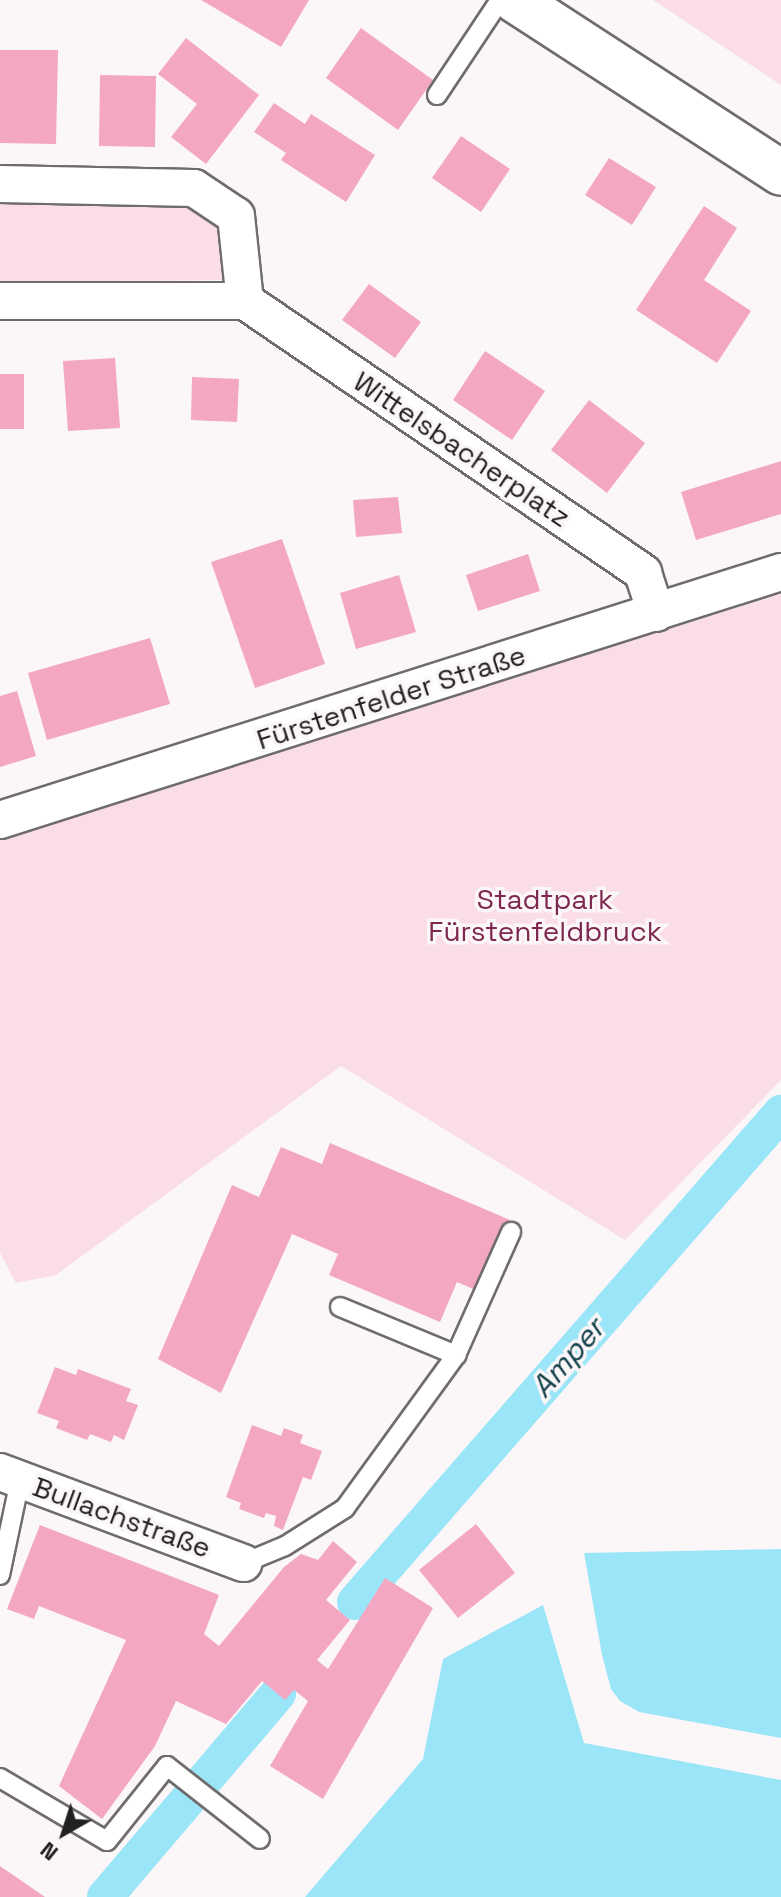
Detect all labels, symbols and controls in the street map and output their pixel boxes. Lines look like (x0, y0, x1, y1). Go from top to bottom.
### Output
street label: Wittelsbacherplatz (347, 364, 577, 534)
street label: Fürstenfelder Straße (252, 638, 530, 756)
park label: Stadtpark Fürstenfeldbruck (428, 882, 662, 948)
water label: Amper (524, 1311, 612, 1405)
street label: Bullachstraße (29, 1469, 215, 1565)
north arrow (24, 1793, 104, 1873)
text: N (34, 1836, 63, 1867)

